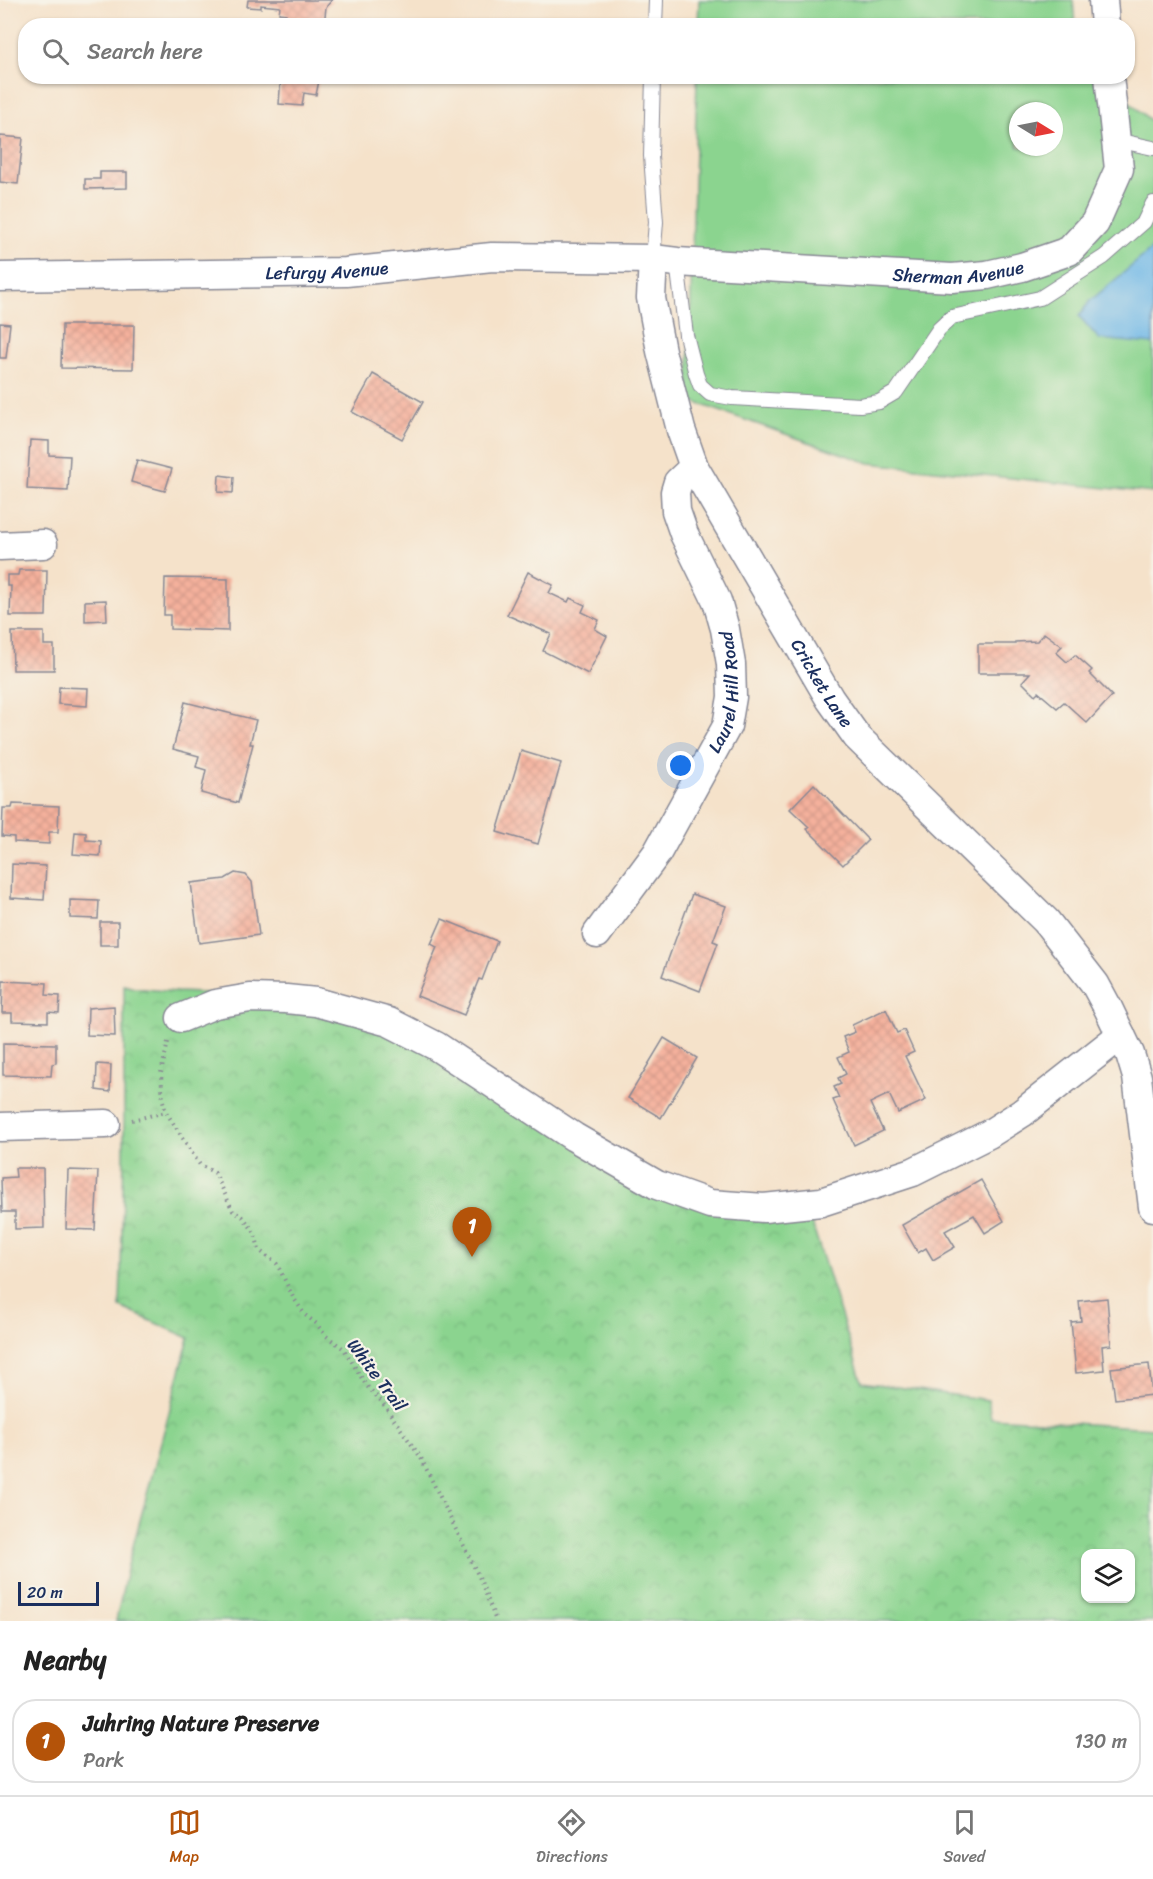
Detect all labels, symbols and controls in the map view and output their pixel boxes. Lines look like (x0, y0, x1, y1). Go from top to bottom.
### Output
search box (18, 18, 1135, 84)
text: Search here (87, 32, 203, 71)
icon: search (39, 35, 72, 68)
north arrow (1009, 102, 1063, 156)
street label: Sherman Avenue (892, 251, 1027, 294)
street label: Lefurgy Avenue (265, 252, 390, 289)
street label: Laurel Hill Road (699, 627, 748, 759)
street label: Cricket Lane (782, 632, 862, 735)
your location (666, 751, 695, 780)
pin: 1 (452, 1208, 492, 1257)
street label: White Trail (339, 1331, 416, 1419)
map controls (1081, 1549, 1135, 1603)
button: layers (1081, 1549, 1135, 1603)
text: 20 m (27, 1578, 63, 1607)
scale bar (18, 1579, 99, 1606)
text: Nearby (24, 1637, 106, 1683)
text: Juhring Nature Preserve (83, 1704, 319, 1743)
text: 1 (41, 1724, 50, 1759)
text: 130 m (1074, 1724, 1127, 1759)
text: Park (83, 1743, 124, 1778)
tab: Map (168, 1806, 201, 1871)
tab: Directions (536, 1806, 608, 1871)
tab: Saved (943, 1806, 985, 1871)

